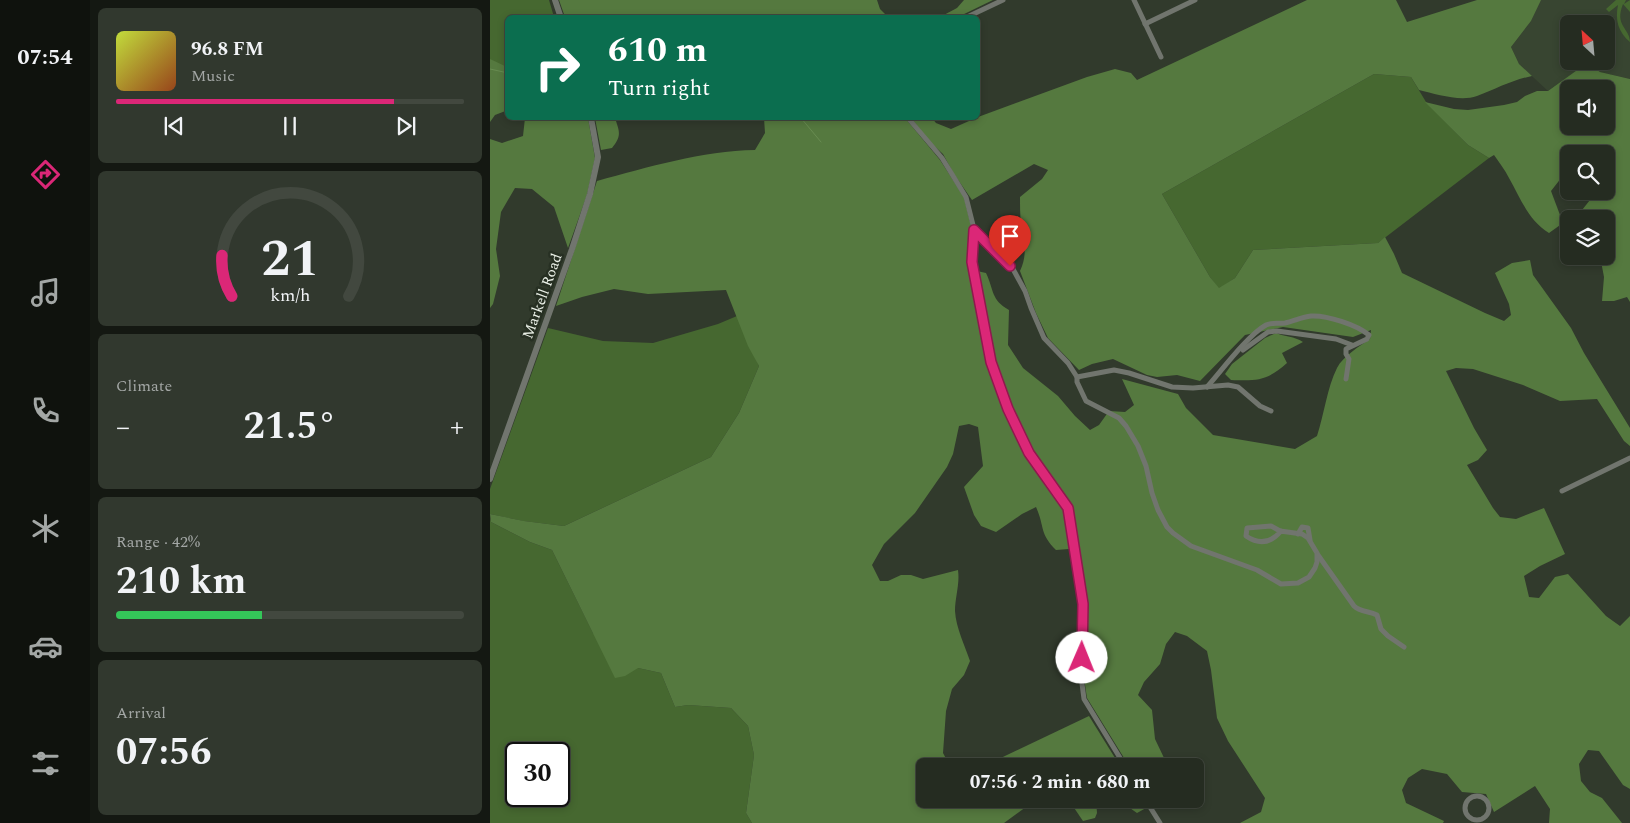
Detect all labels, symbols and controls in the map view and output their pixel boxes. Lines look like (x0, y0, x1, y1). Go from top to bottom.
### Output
north arrow (1560, 15, 1615, 70)
map controls (1560, 15, 1615, 265)
text: 610 m (608, 24, 707, 77)
text: 96.8 FM (191, 35, 264, 64)
icon: right (525, 35, 590, 100)
text: 07:54 (17, 41, 73, 74)
text: Music (191, 64, 235, 88)
text: Turn right (608, 72, 710, 105)
button: sound (1560, 80, 1615, 135)
icon: previous (160, 112, 188, 140)
icon: pause (276, 112, 304, 140)
icon: next (392, 112, 420, 140)
button: search (1560, 145, 1615, 200)
icon: directions (28, 157, 63, 192)
button: layers (1560, 210, 1615, 265)
pin (989, 215, 1031, 266)
text: 21 (261, 220, 319, 299)
icon: arrive (996, 222, 1024, 250)
street label: Markell Road (516, 250, 569, 342)
icon: music (28, 275, 63, 310)
text: km/h (270, 282, 310, 309)
text: Climate (116, 374, 172, 398)
icon: phone (28, 393, 63, 428)
text: 21.5° (243, 398, 337, 456)
text: − (116, 406, 130, 449)
text: + (450, 406, 464, 449)
icon: climate (28, 511, 63, 546)
text: Range · 42% (116, 530, 200, 554)
text: 210 km (116, 553, 247, 611)
icon: car (28, 629, 63, 664)
position arrow (1055, 631, 1107, 683)
text: Arrival (116, 701, 166, 725)
text: 07:56 (116, 724, 211, 782)
speed limit sign: 30 (505, 742, 570, 807)
icon: filters (28, 746, 63, 781)
text: 07:56 · 2 min · 680 m (970, 768, 1150, 797)

